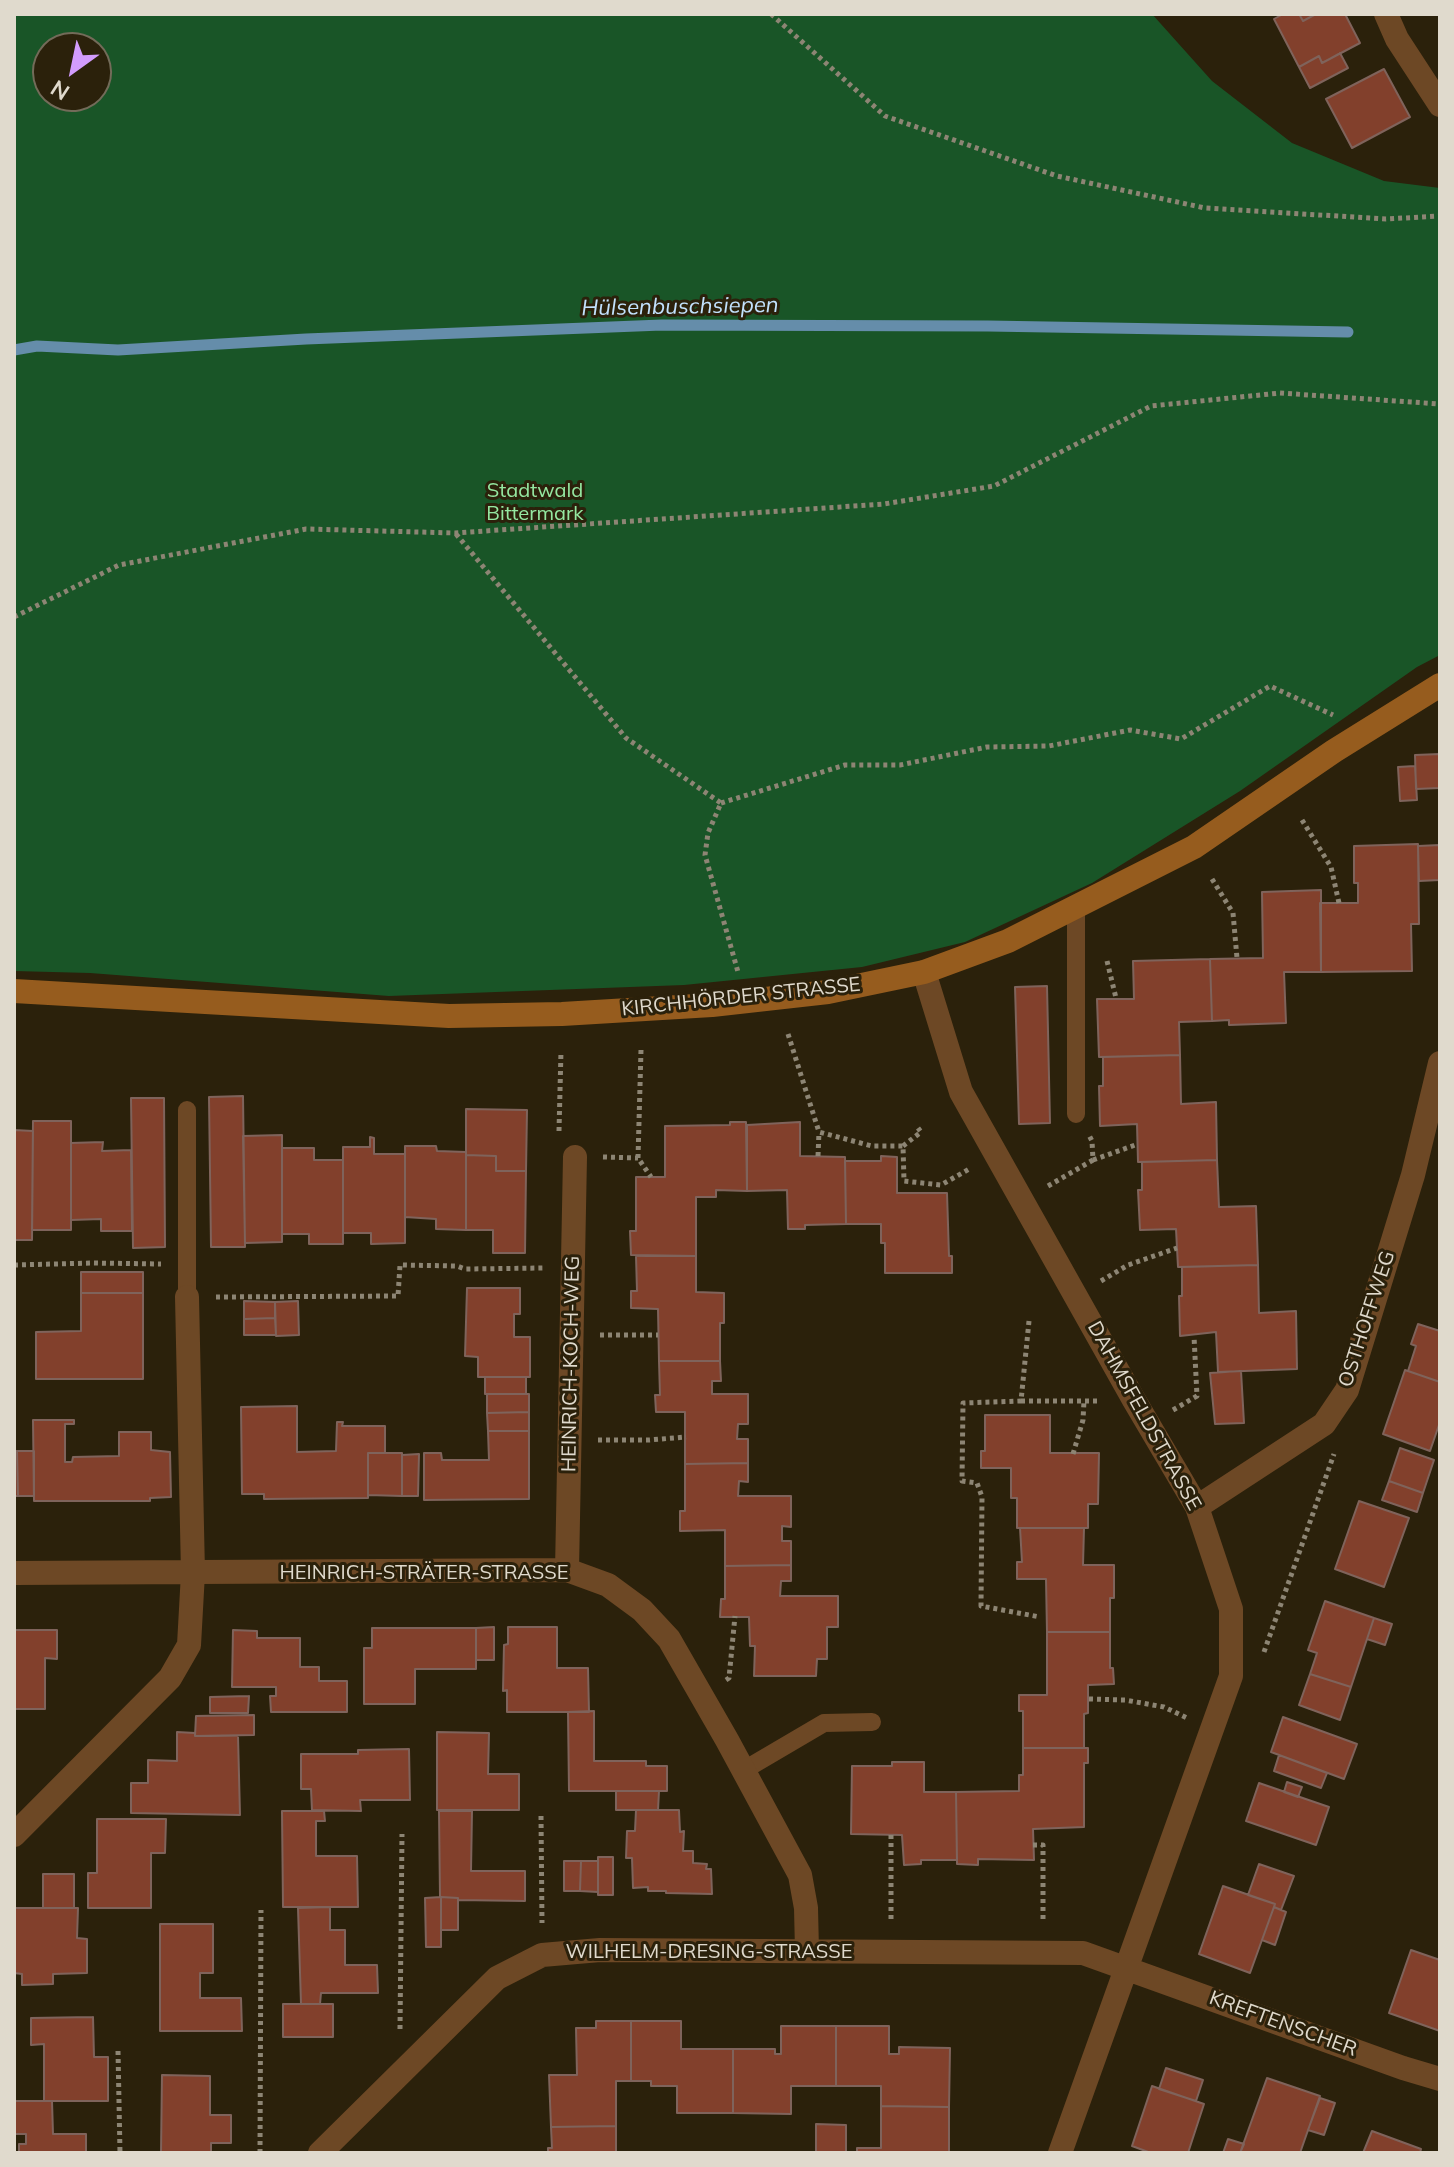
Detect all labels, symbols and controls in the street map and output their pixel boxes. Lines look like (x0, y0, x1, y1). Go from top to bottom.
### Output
north arrow (32, 32, 112, 112)
text: N (45, 74, 75, 107)
water label: Hülsenbuschsiepen (581, 292, 779, 322)
park label: Stadtwald Bittermark (486, 479, 584, 526)
street label: KIRCHHÖRDER STRASSE (620, 973, 862, 1021)
street label: OSTHOFFWEG (1334, 1248, 1400, 1390)
street label: HEINRICH-KOCH-WEG (557, 1256, 585, 1472)
street label: DAHMSFELDSTRASSE (1082, 1317, 1206, 1515)
street label: HEINRICH-STRÄTER-STRASSE (279, 1561, 569, 1585)
street label: WILHELM-DRESING-STRASSE (566, 1940, 852, 1964)
street label: KREFTENSCHER (1206, 1986, 1360, 2062)

